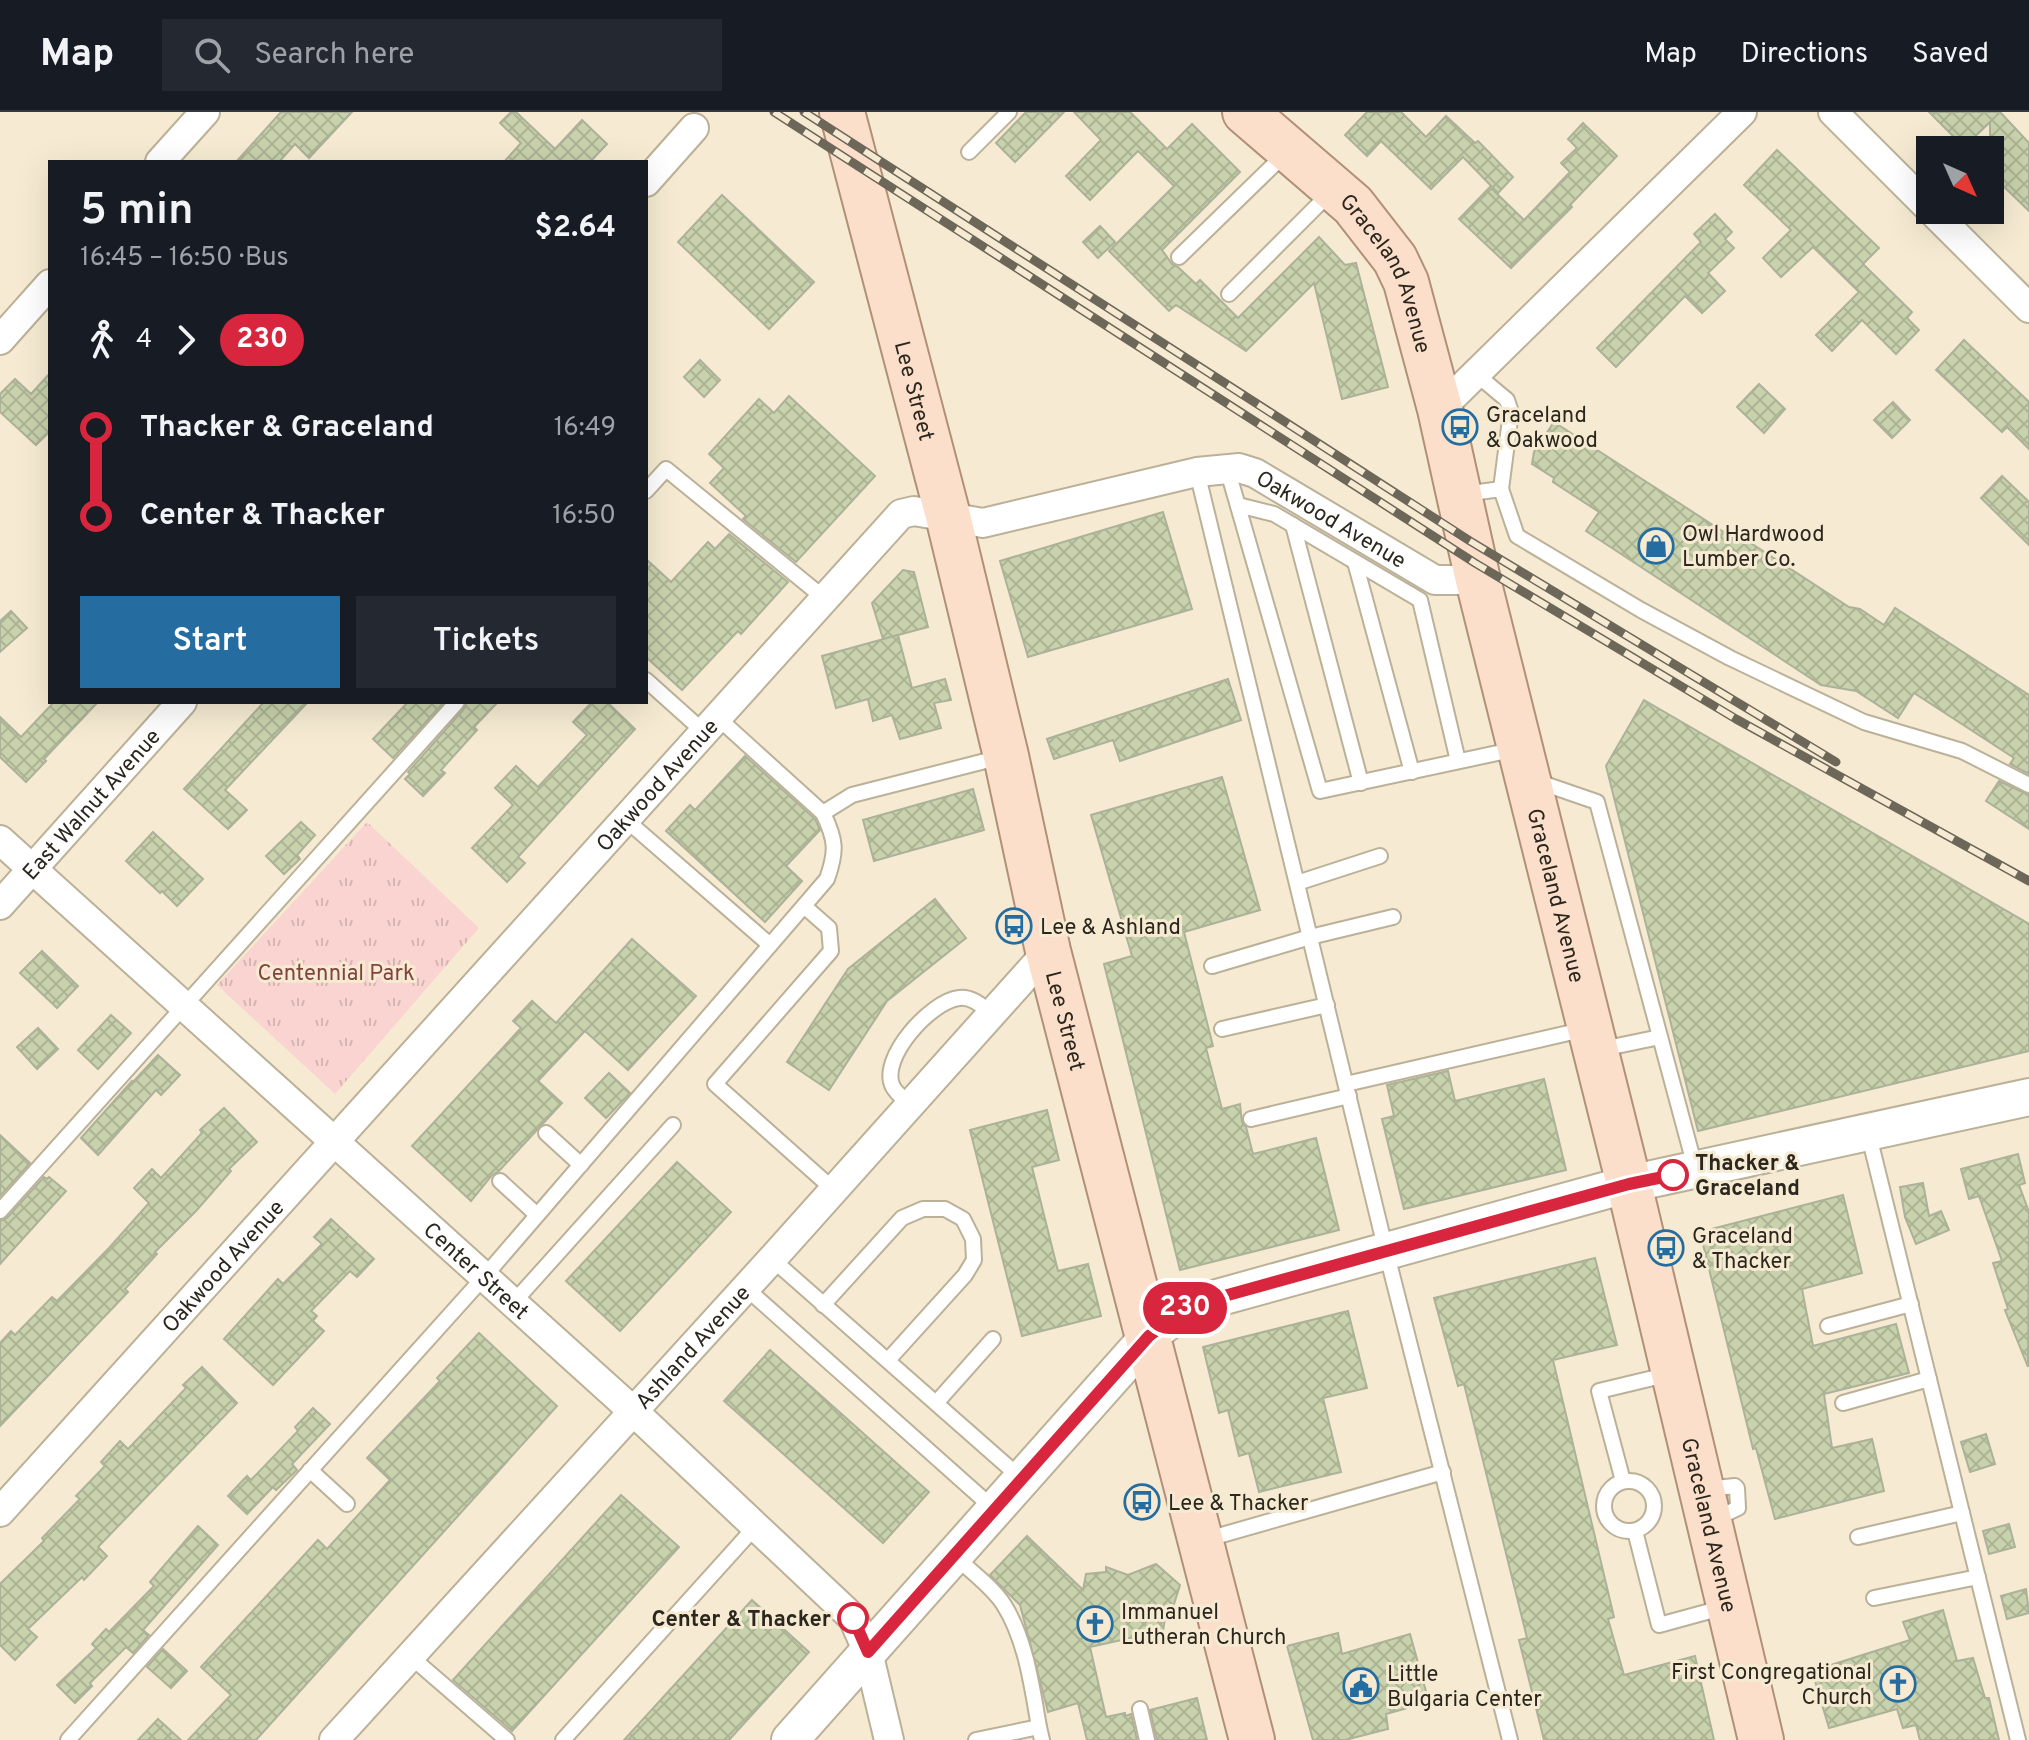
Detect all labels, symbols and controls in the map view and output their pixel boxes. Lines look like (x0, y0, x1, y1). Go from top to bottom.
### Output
search box (162, 19, 722, 91)
text: Map (40, 31, 114, 80)
icon: search (190, 33, 234, 77)
text: Search here (254, 37, 414, 74)
text: Map (1644, 37, 1697, 73)
text: Directions (1741, 37, 1868, 73)
text: Saved (1912, 37, 1989, 73)
north arrow (1916, 136, 2004, 224)
map controls (1916, 136, 2004, 224)
text: 5 min (80, 184, 194, 240)
street label: Graceland Avenue (1334, 189, 1435, 357)
text: $2.64 (535, 210, 616, 247)
text: 16:45 – 16:50 · Bus (80, 242, 289, 275)
icon: walk (80, 318, 124, 362)
icon: forward (164, 318, 208, 362)
text: 230 (236, 322, 288, 358)
text: 4 (136, 324, 152, 357)
street label: Lee Street (887, 338, 939, 444)
place label: Graceland & Oakwood (1486, 403, 1598, 455)
bus stop icon: Graceland & Oakwood (1441, 408, 1479, 446)
text: Thacker & Graceland (140, 410, 434, 447)
text: 16:49 (554, 412, 616, 445)
street label: Oakwood Avenue (1251, 466, 1410, 576)
text: Center & Thacker (140, 498, 385, 535)
text: 16:50 (552, 500, 616, 533)
place label: Owl Hardwood Lumber Co. (1682, 522, 1825, 574)
shop icon: Owl Hardwood Lumber Co. (1637, 527, 1675, 565)
button: Start (80, 596, 340, 688)
button: Tickets (356, 596, 616, 688)
street label: Oakwood Avenue (592, 714, 725, 858)
street label: East Walnut Avenue (18, 724, 167, 887)
street label: Graceland Avenue (1520, 806, 1589, 986)
bus stop icon: Lee & Ashland (995, 907, 1033, 945)
place label: Lee & Ashland (1040, 915, 1181, 942)
park label: Centennial Park (257, 961, 415, 988)
street label: Lee Street (1038, 968, 1089, 1074)
place label: Thacker & Graceland (1695, 1151, 1800, 1203)
marker: Thacker & Graceland (1658, 1160, 1688, 1190)
street label: Oakwood Avenue (157, 1195, 291, 1339)
street label: Center Street (417, 1217, 533, 1326)
place label: Graceland & Thacker (1692, 1224, 1793, 1276)
bus stop icon: Graceland & Thacker (1647, 1229, 1685, 1267)
street label: Ashland Avenue (631, 1281, 757, 1416)
line badge: 230 (1139, 1282, 1231, 1334)
text: 230 (1159, 1290, 1211, 1326)
street label: Graceland Avenue (1674, 1435, 1741, 1616)
bus stop icon: Lee & Thacker (1123, 1483, 1161, 1521)
place label: Lee & Thacker (1168, 1491, 1309, 1518)
place label: Immanuel Lutheran Church (1121, 1600, 1286, 1652)
marker: Center & Thacker (838, 1603, 868, 1633)
church icon: Immanuel Lutheran Church (1076, 1605, 1114, 1643)
place label: Center & Thacker (651, 1607, 831, 1634)
place label: First Congregational Church (1671, 1660, 1872, 1712)
place label: Little Bulgaria Center (1387, 1662, 1542, 1714)
church icon: First Congregational Church (1879, 1665, 1917, 1703)
public building icon: Little Bulgaria Center (1342, 1667, 1380, 1705)

